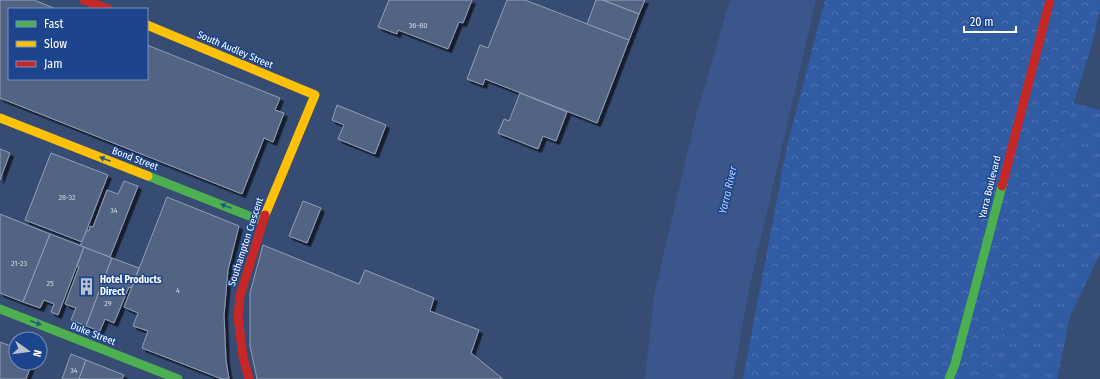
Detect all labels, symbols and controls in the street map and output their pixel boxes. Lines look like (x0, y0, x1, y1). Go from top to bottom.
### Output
legend (8, 8, 148, 80)
scale bar (964, 8, 1016, 34)
text: 20 m (970, 15, 994, 29)
text: Fast (44, 17, 63, 31)
house number: 36-80 (409, 21, 427, 30)
street label: South Audley Street (195, 29, 275, 72)
text: Slow (44, 37, 67, 51)
text: Jam (44, 57, 62, 71)
street label: Bond Street (110, 145, 160, 174)
street label: Yarra Boulevard (976, 154, 1004, 220)
one-way arrow (98, 156, 110, 162)
water label: Yarra River (716, 164, 740, 215)
house number: 28-32 (58, 193, 76, 202)
street label: Southampton Crescent (226, 195, 266, 288)
one-way arrow (219, 203, 231, 209)
house number: 34 (110, 206, 118, 215)
house number: 21-23 (11, 259, 27, 268)
place label: Hotel Products Direct (100, 274, 162, 298)
building icon: Hotel Products Direct (77, 276, 97, 296)
house number: 25 (46, 279, 54, 288)
house number: 4 (176, 286, 180, 295)
house number: 29 (104, 299, 112, 308)
street label: Duke Street (69, 320, 118, 348)
one-way arrow (31, 321, 43, 327)
north arrow (8, 331, 48, 371)
text: N (30, 349, 44, 358)
house number: 34 (70, 366, 78, 375)

